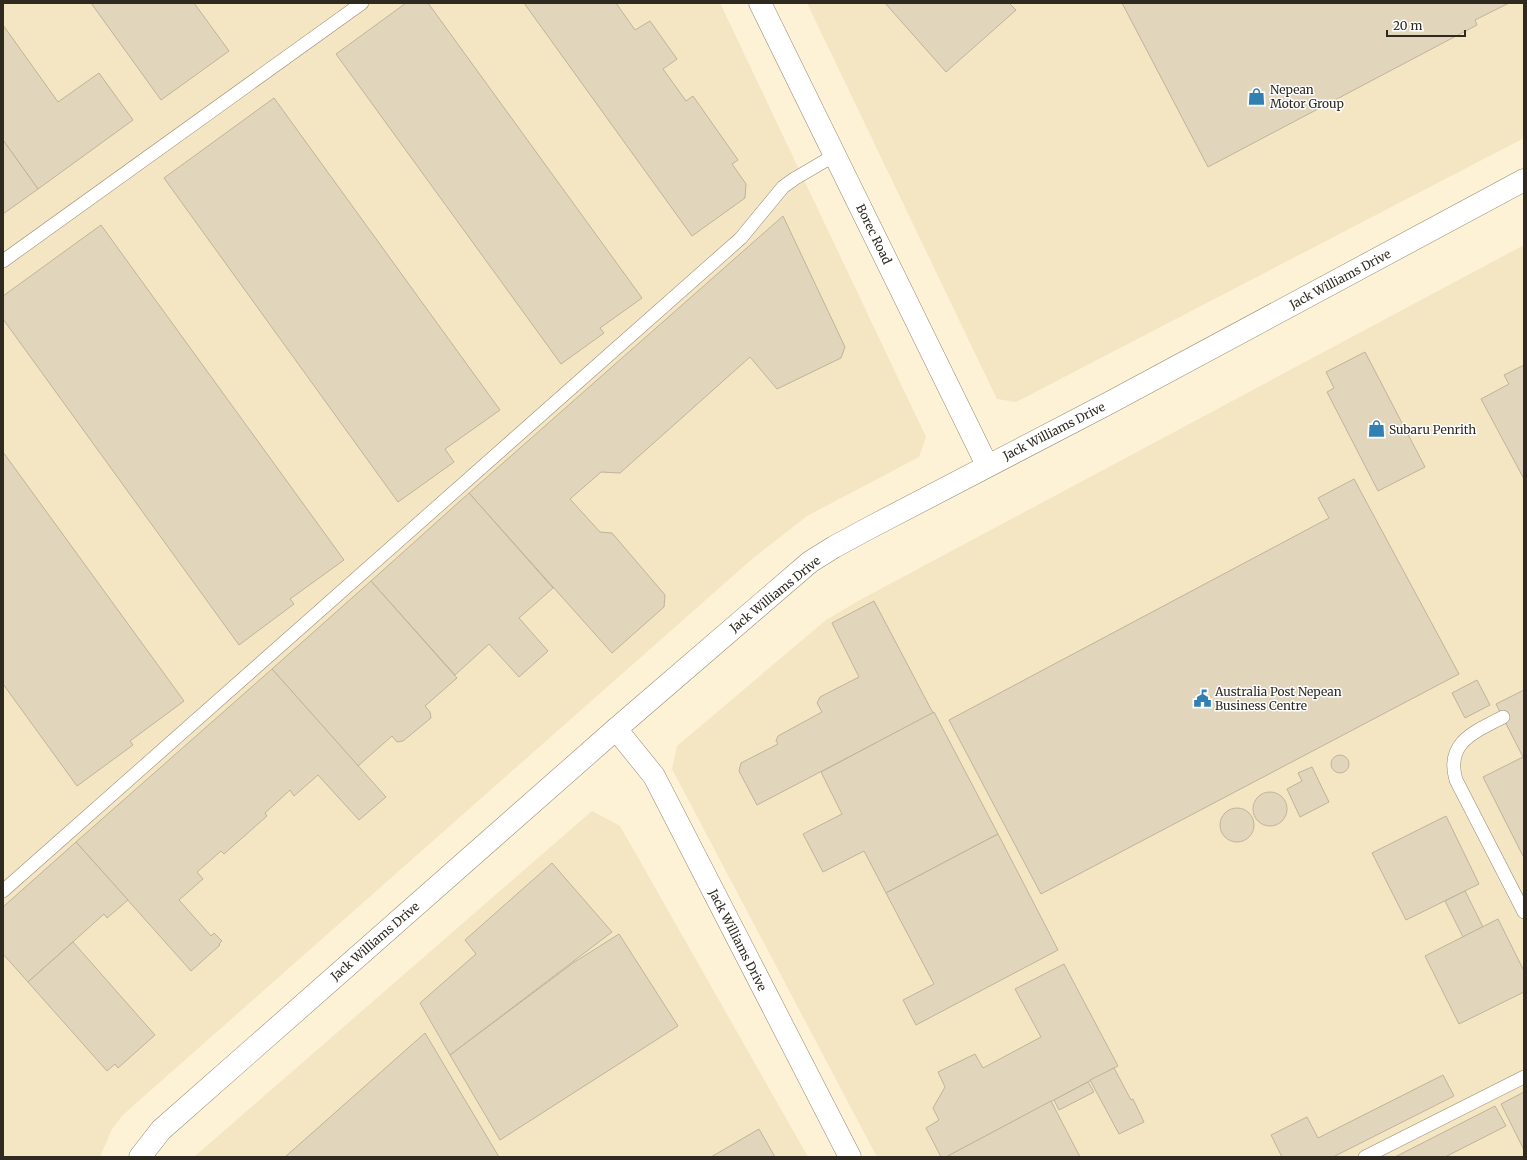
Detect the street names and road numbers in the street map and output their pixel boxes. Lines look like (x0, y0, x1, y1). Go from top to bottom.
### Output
street label: Borec Road (853, 202, 895, 266)
street label: Jack Williams Drive (1286, 246, 1393, 312)
street label: Jack Williams Drive (1000, 399, 1107, 464)
street label: Jack Williams Drive (726, 553, 823, 636)
street label: Jack Williams Drive (705, 886, 770, 993)
street label: Jack Williams Drive (327, 899, 422, 984)

